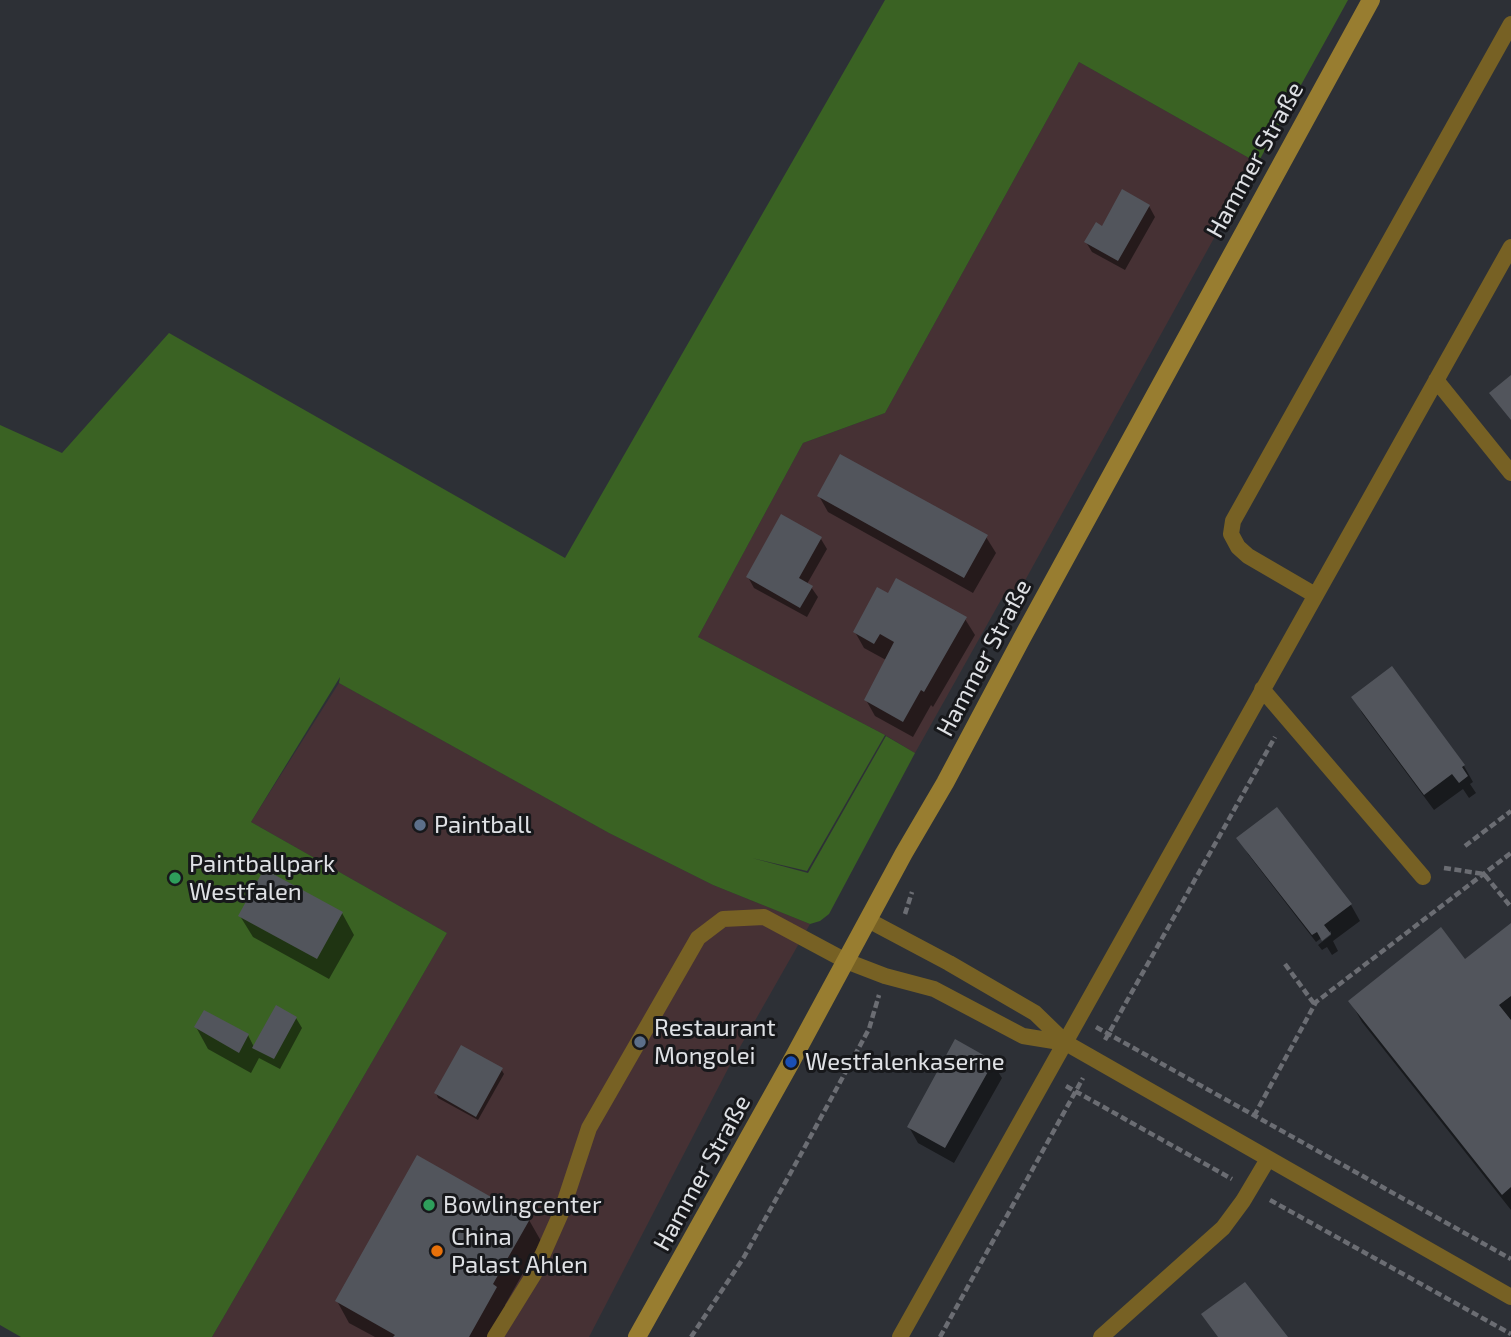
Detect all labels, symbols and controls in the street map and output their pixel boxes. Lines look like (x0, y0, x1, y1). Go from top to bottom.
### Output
street label: Hammer Straße (1200, 77, 1310, 243)
street label: Hammer Straße (931, 575, 1037, 741)
place label: Paintball (434, 811, 531, 839)
marker: Paintball (412, 817, 428, 833)
place label: Paintballpark Westfalen (189, 850, 335, 906)
marker: Paintballpark Westfalen (167, 870, 183, 886)
place label: Restaurant Mongolei (654, 1014, 776, 1070)
marker: Restaurant Mongolei (632, 1034, 648, 1050)
place label: Westfalenkaserne (805, 1048, 1005, 1076)
marker: Westfalenkaserne (783, 1054, 799, 1070)
street label: Hammer Straße (647, 1090, 757, 1256)
place label: Bowlingcenter (443, 1191, 602, 1219)
marker: Bowlingcenter (421, 1197, 437, 1213)
place label: China Palast Ahlen (451, 1223, 588, 1279)
marker: China Palast Ahlen (429, 1243, 445, 1259)

